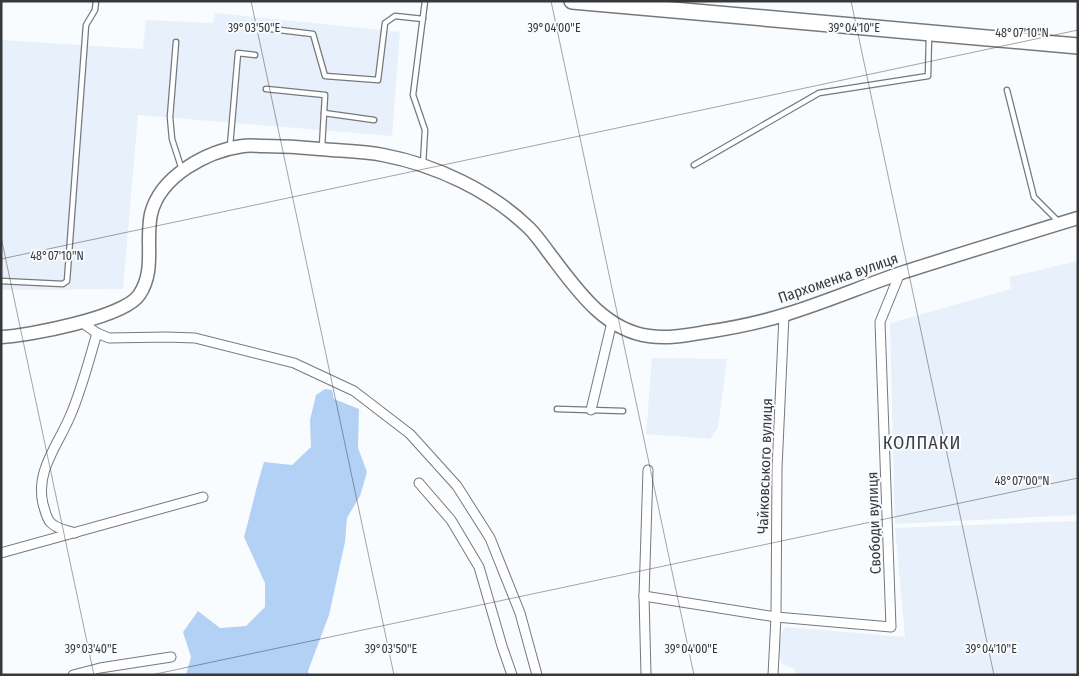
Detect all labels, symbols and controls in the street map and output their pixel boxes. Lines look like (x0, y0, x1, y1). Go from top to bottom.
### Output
text: 39°03'50"E (228, 21, 281, 35)
text: 39°04'00"E (527, 21, 581, 35)
text: 39°04'10"E (828, 21, 880, 35)
text: 48°07'10"N (995, 26, 1049, 40)
text: 48°07'10"N (30, 249, 84, 263)
street label: Пархоменка вулиця (776, 249, 900, 307)
street label: Чайковського вулиця (754, 398, 776, 534)
district label: КОЛПАКИ (883, 432, 961, 454)
street label: Свободи вулиця (863, 471, 885, 575)
text: 48°07'00"N (995, 474, 1049, 488)
text: 39°03'40"E (65, 642, 118, 656)
text: 39°03'50"E (365, 642, 418, 656)
text: 39°04'00"E (664, 642, 718, 656)
text: 39°04'10"E (965, 642, 1017, 656)

